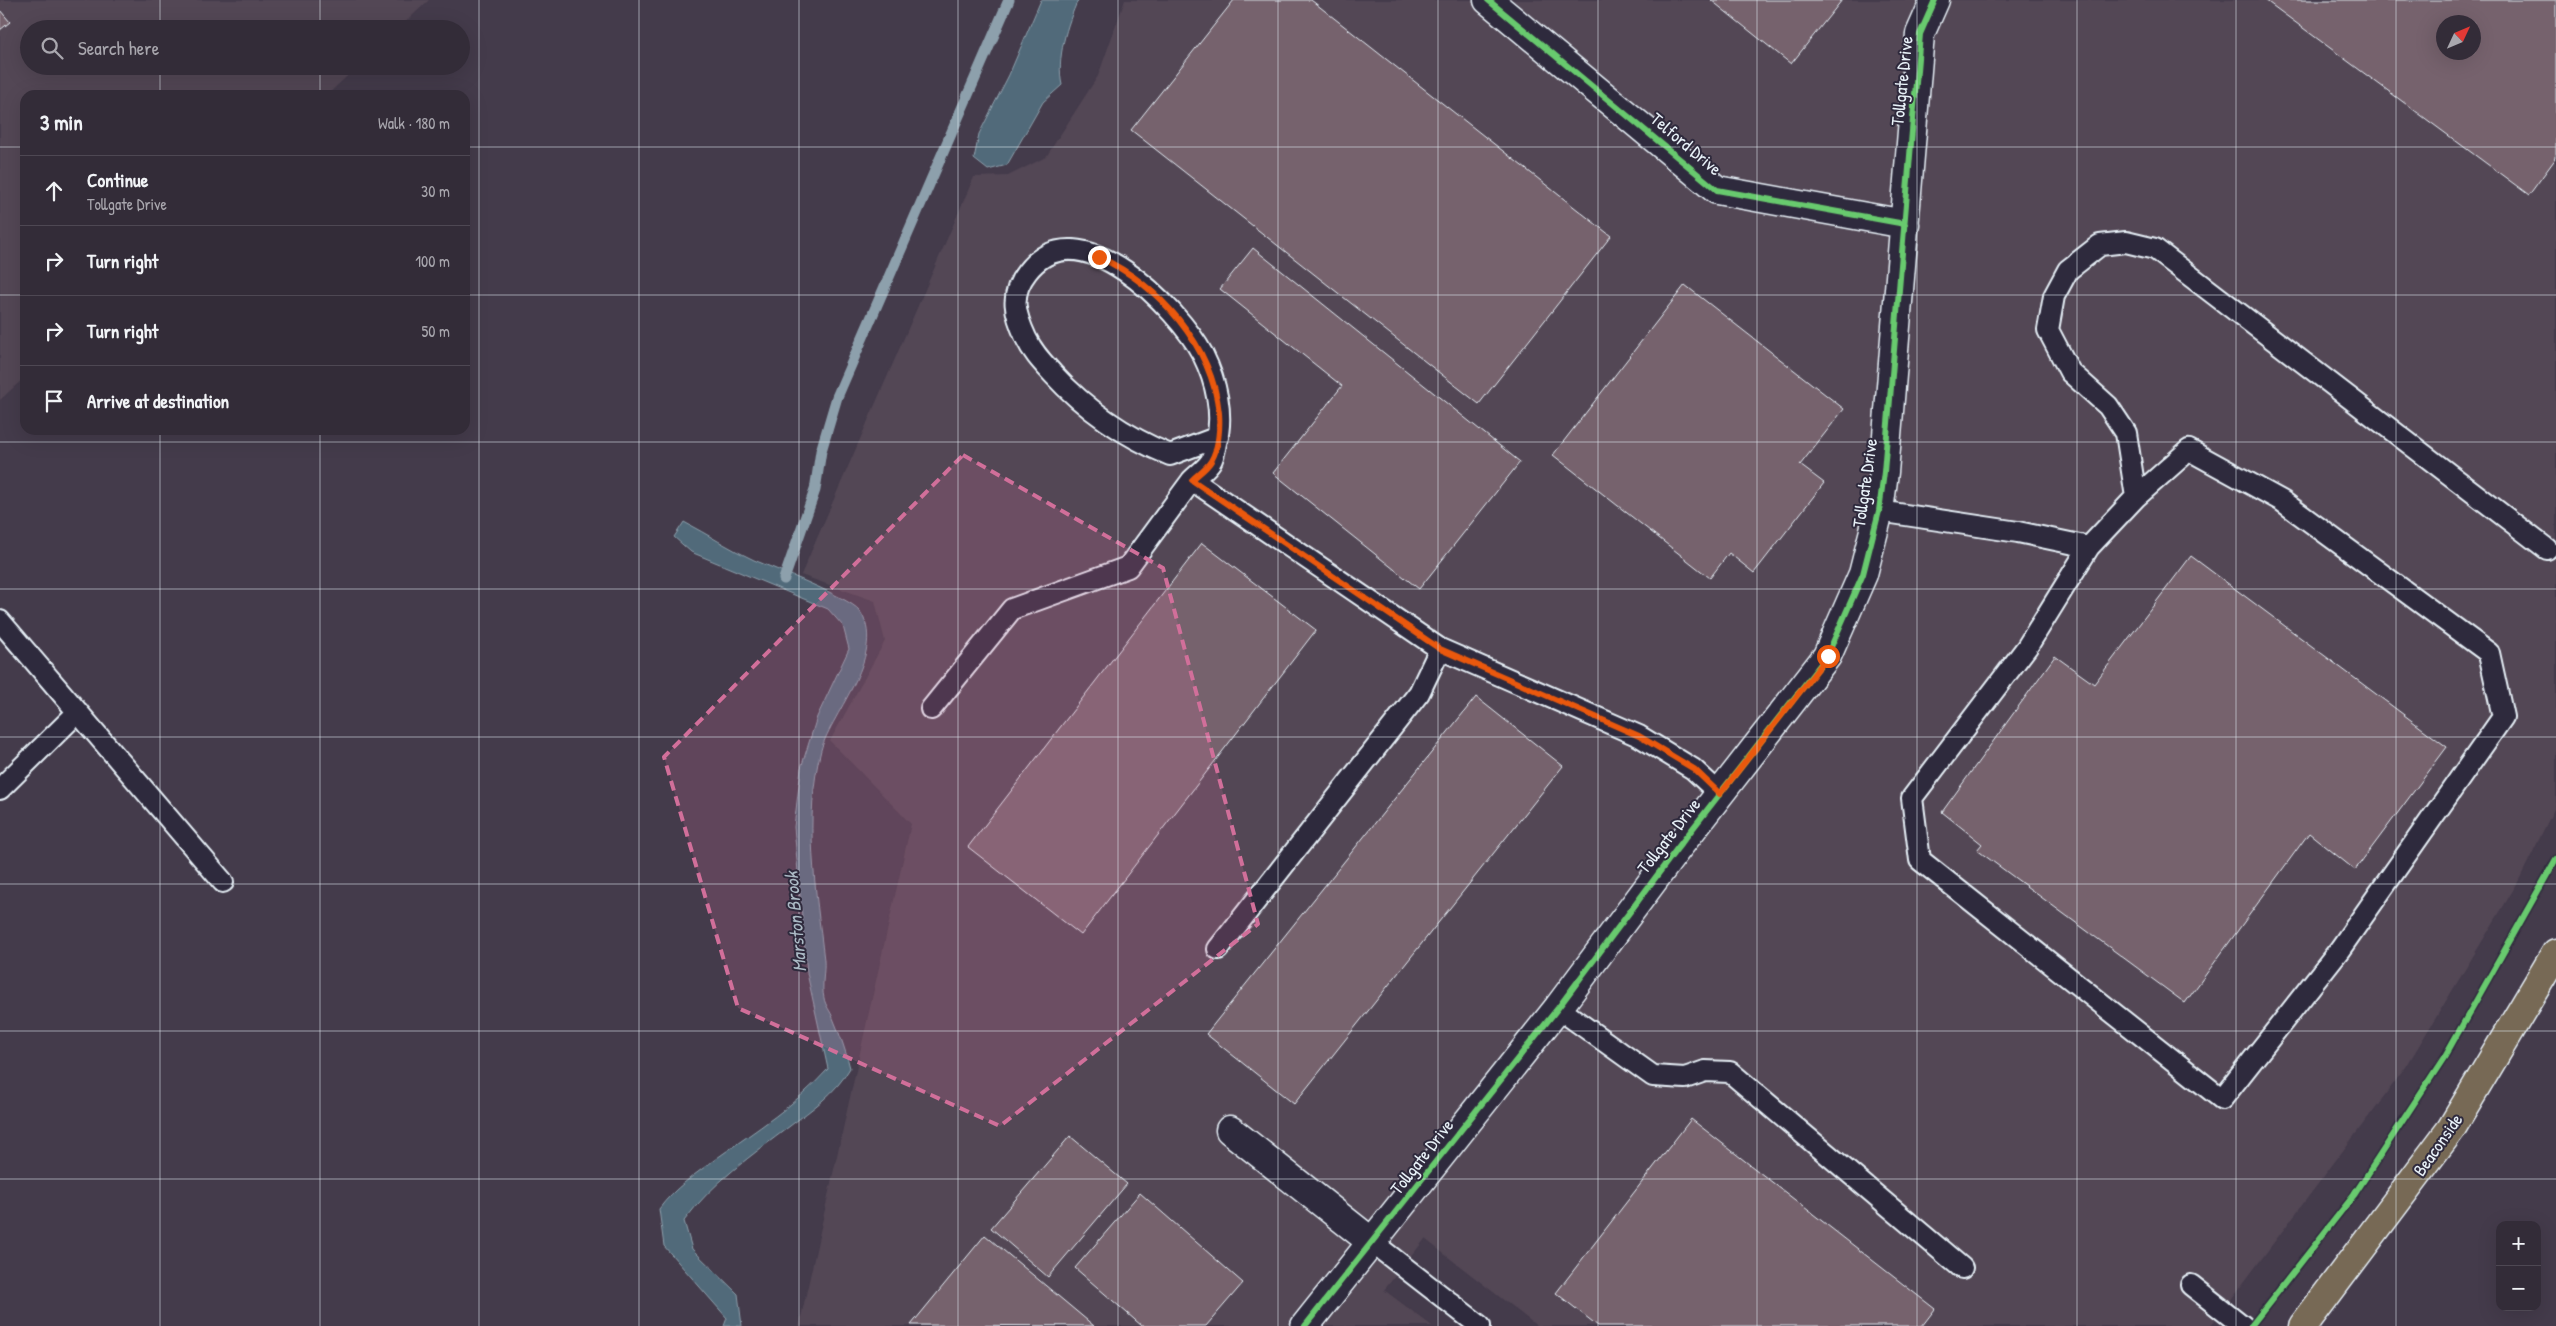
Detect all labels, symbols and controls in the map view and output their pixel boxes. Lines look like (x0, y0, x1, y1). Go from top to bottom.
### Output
north arrow (2436, 15, 2481, 60)
search box (20, 20, 470, 75)
icon: search (38, 34, 66, 62)
text: Search here (78, 35, 159, 61)
street label: Tollgate Drive (1884, 35, 1919, 127)
street label: Telford Drive (1645, 106, 1727, 181)
text: 3 min (40, 108, 83, 137)
text: Walk · 180 m (378, 112, 450, 134)
text: Continue (87, 167, 148, 193)
icon: ahead (40, 177, 68, 205)
text: 30 m (421, 180, 450, 202)
text: Tollgate Drive (87, 193, 167, 215)
route end (1088, 246, 1111, 269)
icon: right (40, 247, 68, 275)
text: Turn right (87, 248, 158, 274)
text: 100 m (415, 250, 450, 272)
icon: right (40, 317, 68, 345)
text: Turn right (87, 318, 158, 344)
text: 50 m (422, 320, 450, 342)
icon: arrive (40, 387, 68, 415)
text: Arrive at destination (87, 388, 229, 414)
street label: Tollgate Drive (1846, 437, 1883, 529)
route start (1817, 645, 1840, 668)
street label: Tollgate Drive (1631, 793, 1706, 879)
water label: Marston Brook (777, 869, 812, 973)
street label: Beaconside (2407, 1109, 2468, 1181)
street label: Tollgate Drive (1384, 1114, 1459, 1200)
map controls (2496, 1221, 2541, 1311)
button: + (2496, 1221, 2541, 1266)
button: − (2496, 1266, 2541, 1311)

